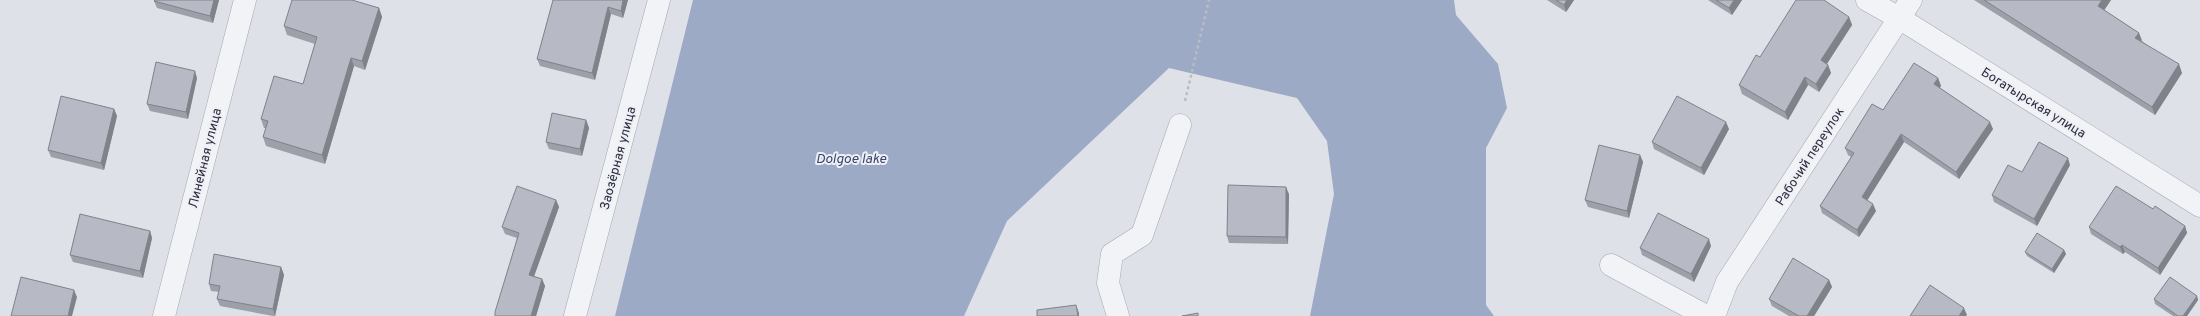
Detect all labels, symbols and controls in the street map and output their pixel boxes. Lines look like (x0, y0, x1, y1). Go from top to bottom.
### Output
street label: Богатырская улица (1978, 65, 2088, 142)
street label: Заозёрная улица (597, 105, 640, 212)
street label: Рабочий переулок (1773, 105, 1848, 209)
street label: Линейная улица (186, 107, 226, 210)
water label: Dolgoe lake (816, 151, 887, 168)

